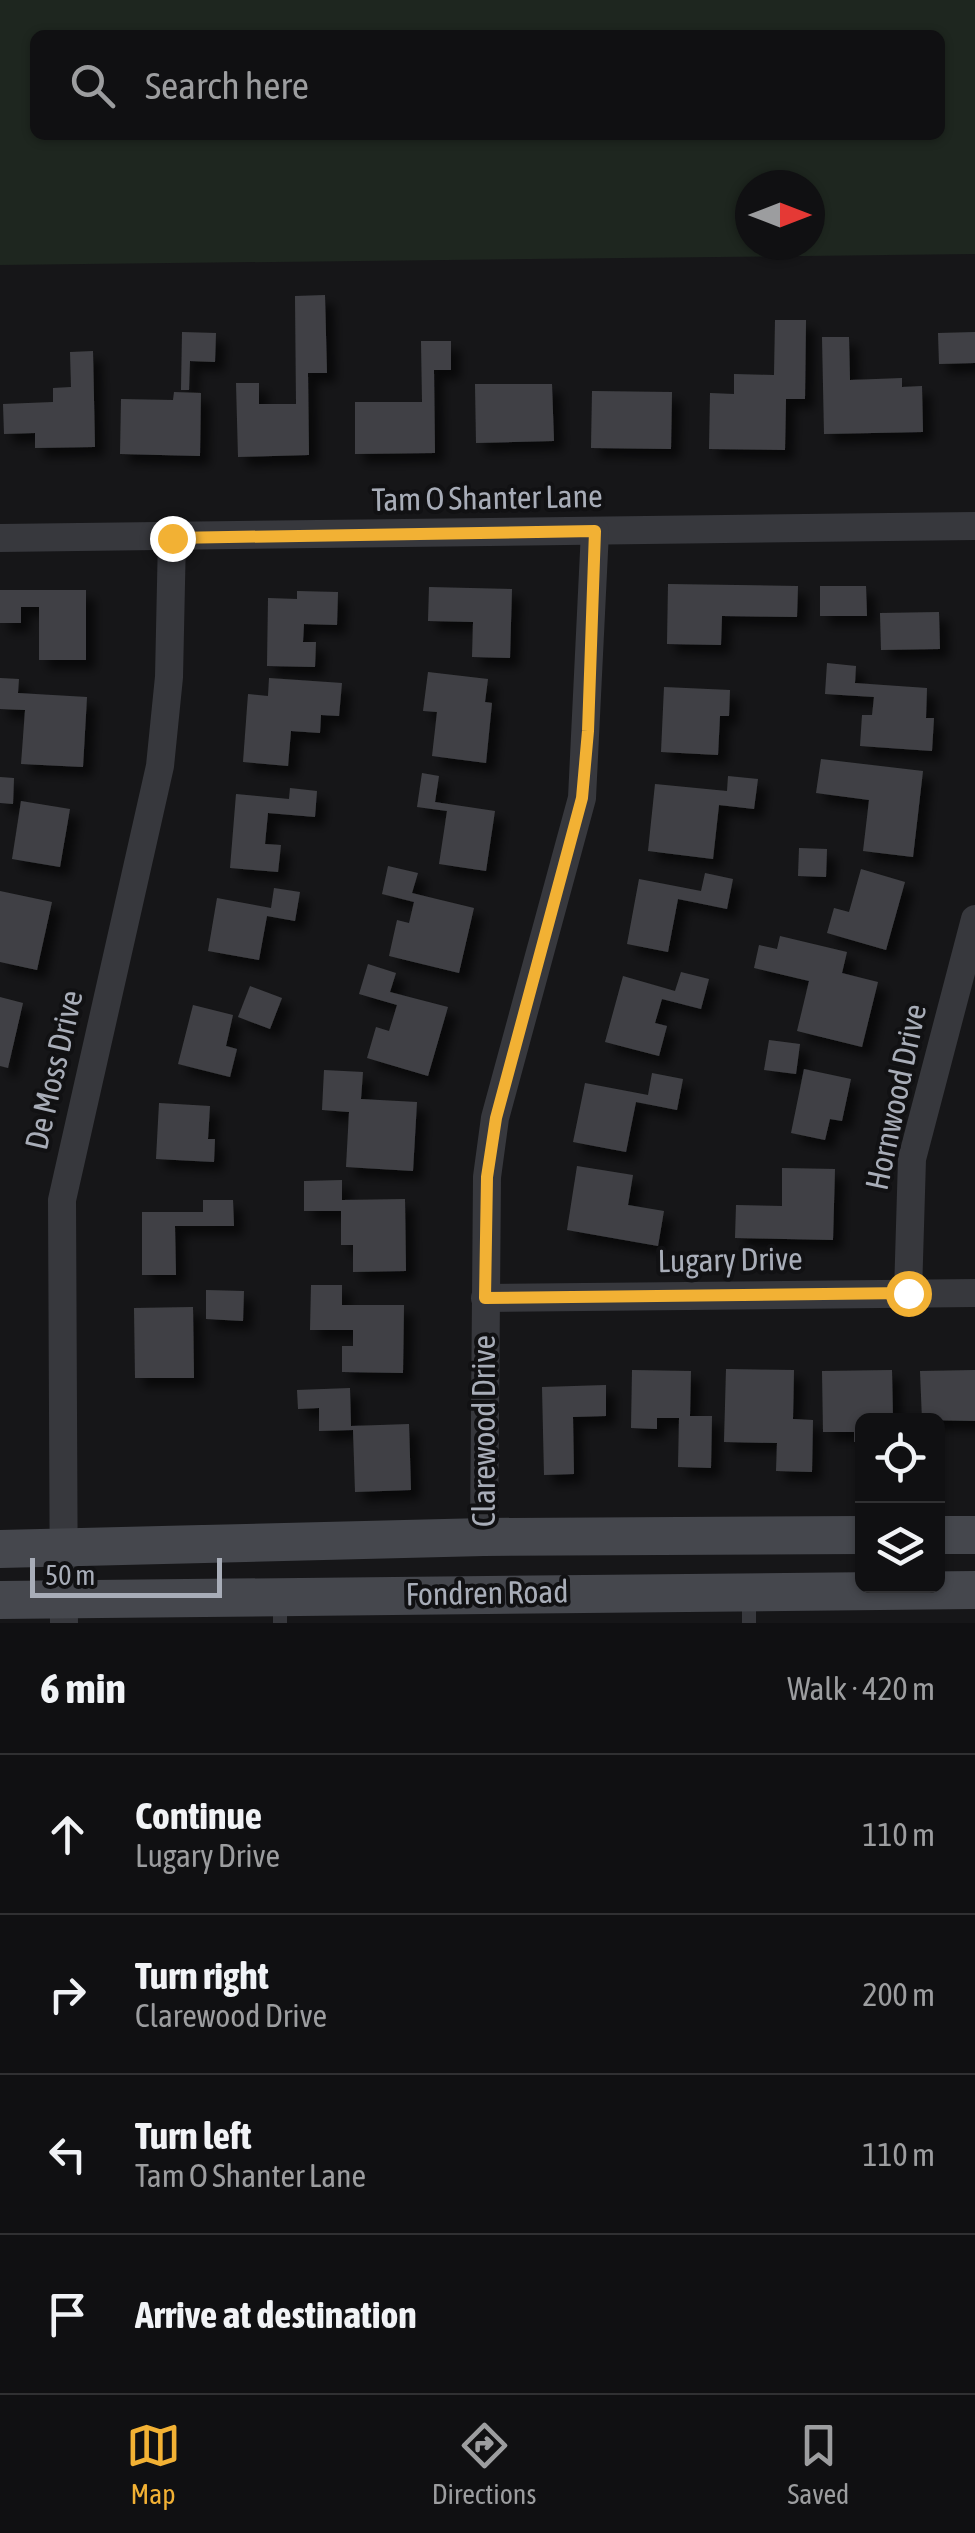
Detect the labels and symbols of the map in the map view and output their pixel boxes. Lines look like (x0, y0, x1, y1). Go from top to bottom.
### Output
north arrow (735, 170, 825, 260)
street label: Tam O Shanter Lane (371, 477, 603, 518)
route end (150, 516, 196, 562)
street label: De Moss Drive (17, 987, 90, 1153)
street label: Hornwood Drive (858, 1001, 933, 1193)
street label: Lugary Drive (657, 1240, 803, 1279)
route start (886, 1271, 932, 1317)
street label: Clarewood Drive (465, 1335, 502, 1527)
scale bar (30, 1553, 222, 1598)
street label: Fondren Road (405, 1573, 569, 1612)

